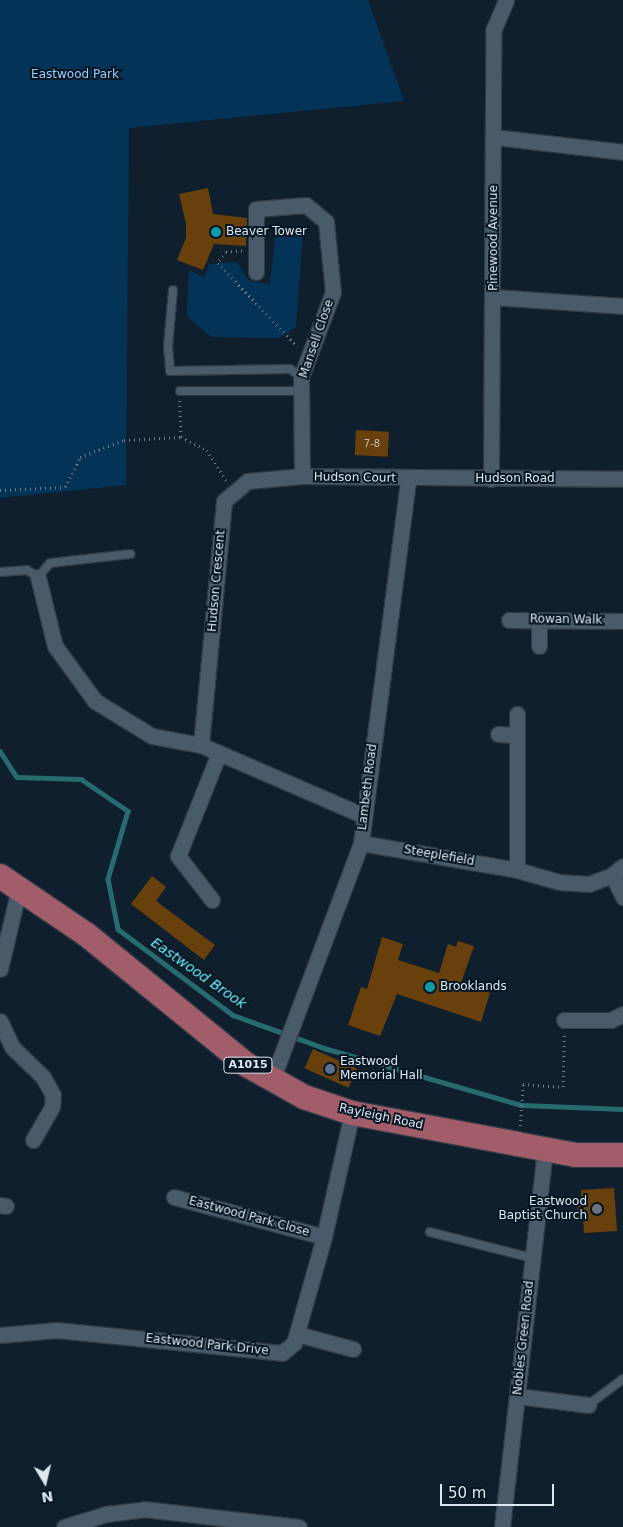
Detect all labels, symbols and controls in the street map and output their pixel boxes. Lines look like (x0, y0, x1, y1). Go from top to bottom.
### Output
park label: Eastwood Park (31, 68, 119, 82)
street label: Pinewood Avenue (487, 185, 501, 291)
place label: Beaver Tower (226, 225, 307, 239)
marker: Beaver Tower (210, 226, 222, 238)
street label: Mansell Close (297, 298, 337, 380)
house number: 7-8 (364, 438, 380, 450)
street label: Hudson Court (314, 470, 396, 486)
street label: Hudson Road (475, 472, 555, 486)
street label: Hudson Crescent (205, 529, 229, 633)
street label: Rowan Walk (530, 612, 602, 628)
street label: Lambeth Road (356, 743, 380, 831)
street label: Steeplefield (403, 843, 475, 869)
water label: Eastwood Brook (148, 934, 250, 1012)
place label: Brooklands (440, 980, 507, 994)
marker: Brooklands (424, 981, 436, 993)
place label: Eastwood Memorial Hall (340, 1055, 423, 1083)
road number: A1015 (223, 1056, 273, 1074)
marker: Eastwood Memorial Hall (324, 1063, 336, 1075)
street label: Rayleigh Road (338, 1101, 424, 1133)
street label: Eastwood Park Close (187, 1194, 311, 1240)
place label: Eastwood Baptist Church (499, 1195, 587, 1223)
marker: Eastwood Baptist Church (591, 1203, 603, 1215)
street label: Nobles Green Road (511, 1280, 537, 1396)
street label: Eastwood Park Drive (145, 1331, 269, 1359)
north arrow (20, 1457, 70, 1507)
scale bar (443, 1474, 557, 1506)
text: 50 m (448, 1484, 486, 1502)
text: N (40, 1488, 54, 1506)

